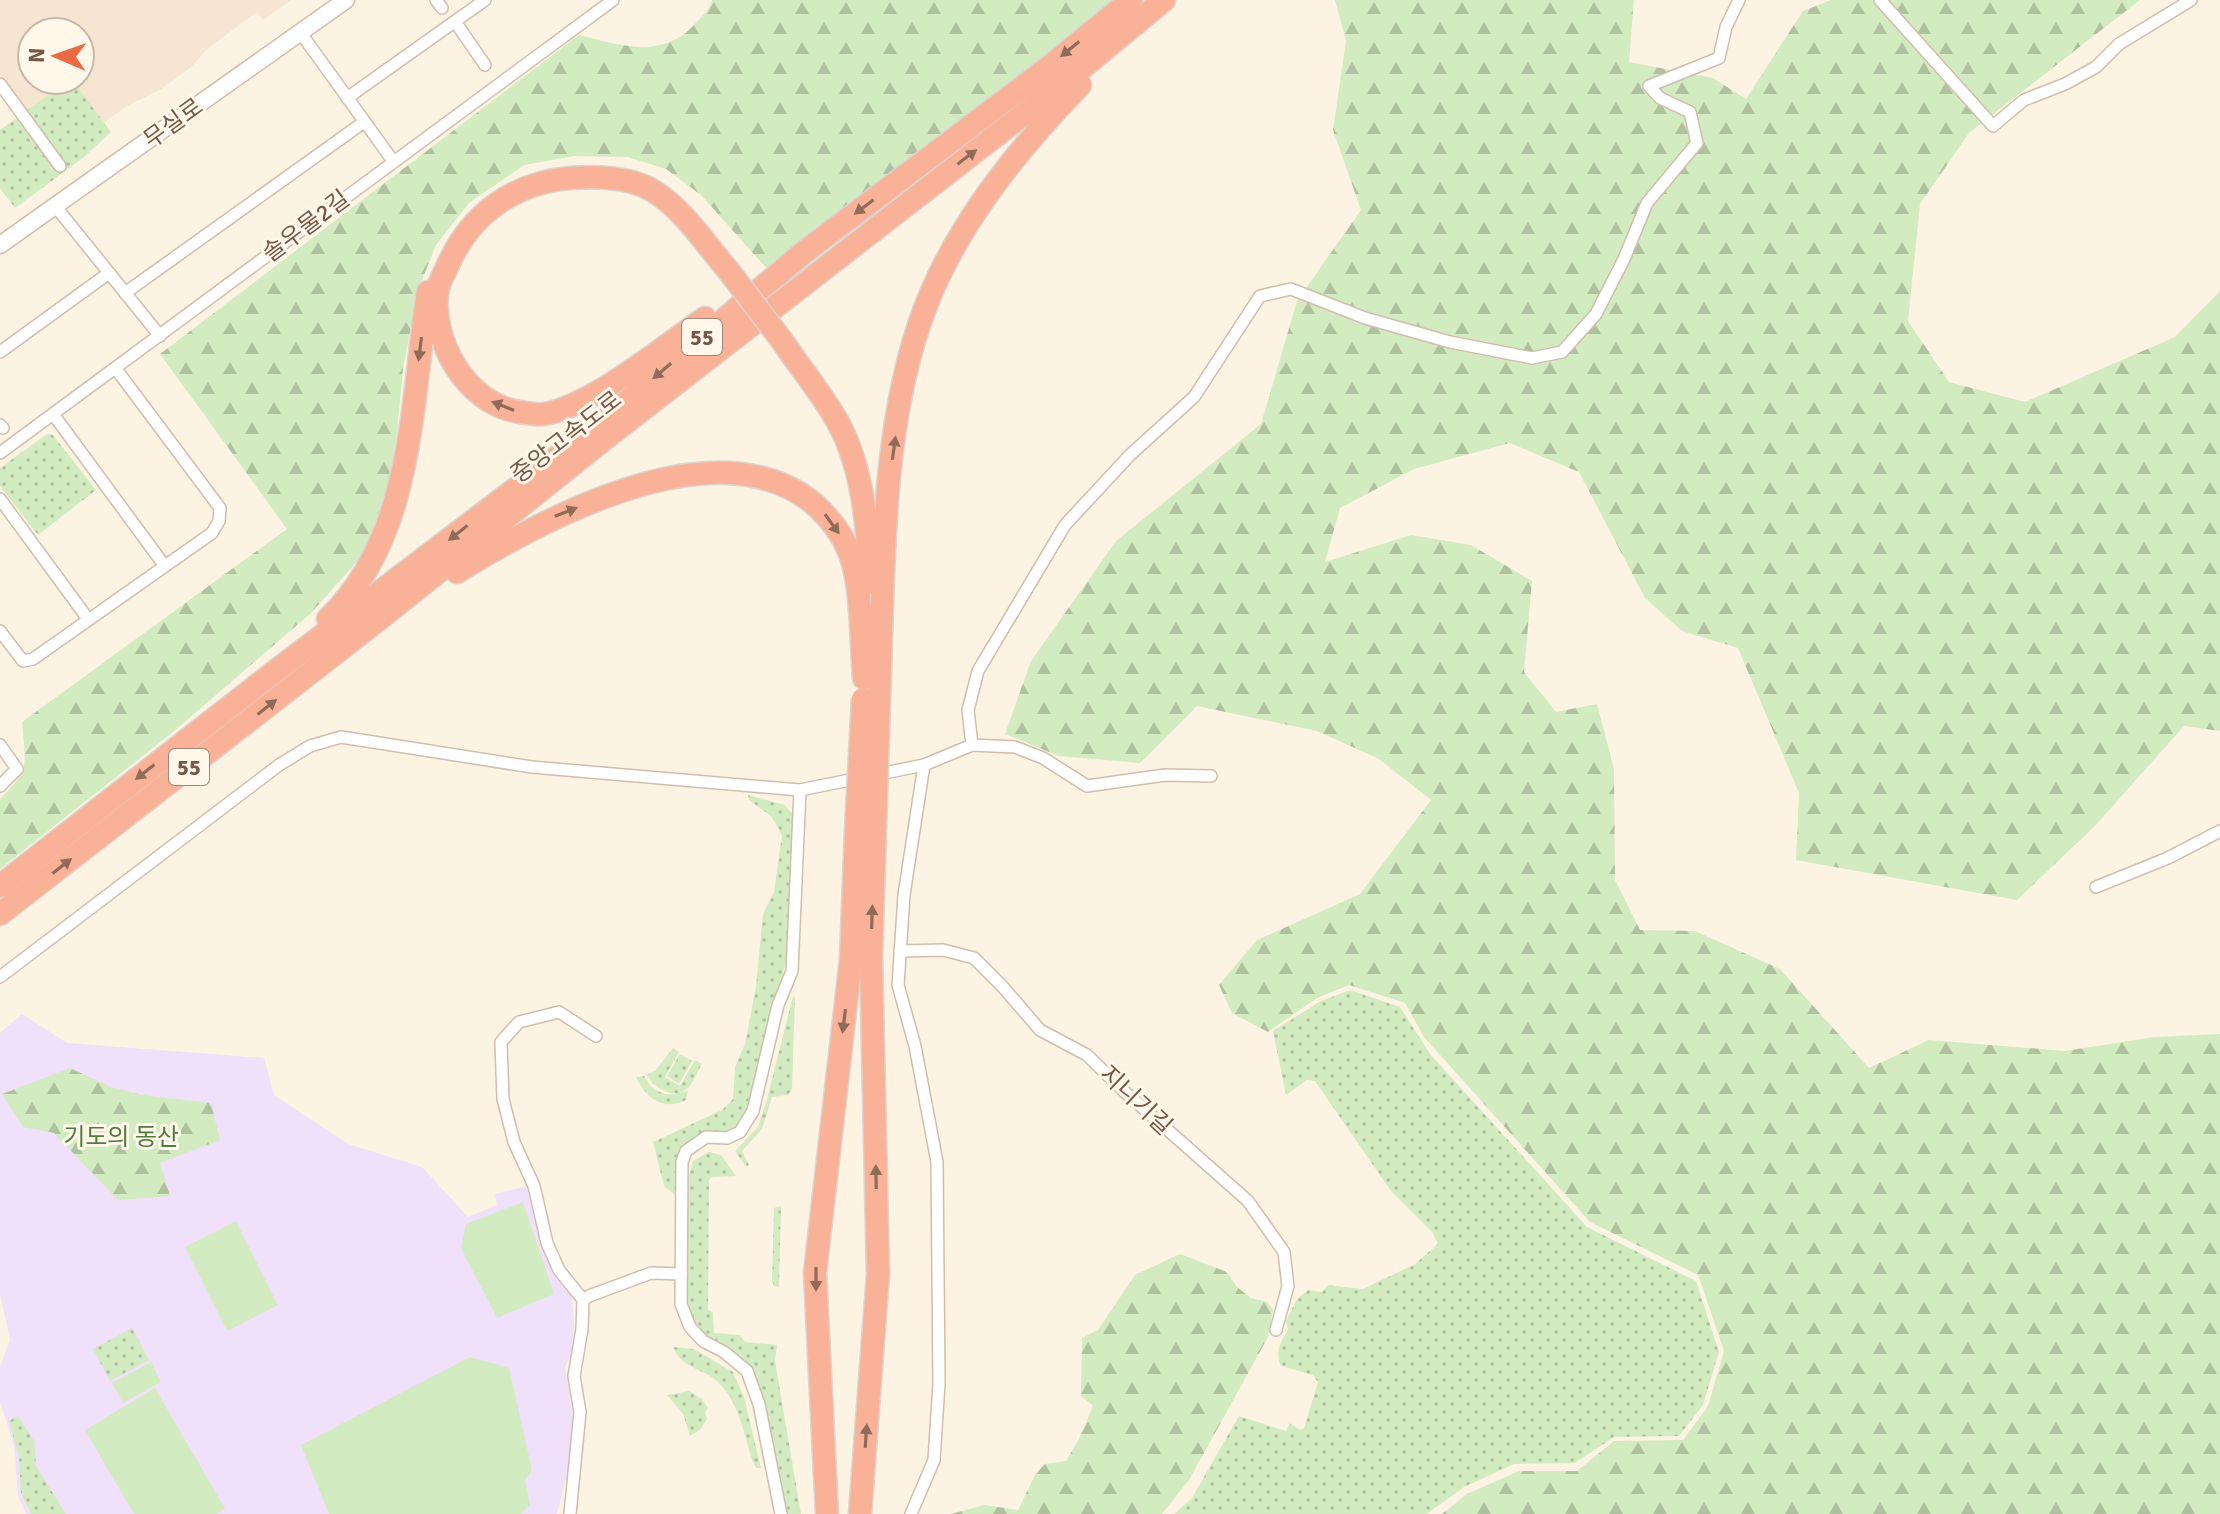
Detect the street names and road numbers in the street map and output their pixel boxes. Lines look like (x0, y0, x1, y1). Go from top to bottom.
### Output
street label: 무실로 (137, 91, 209, 155)
street label: 솔우물2길 (257, 184, 355, 268)
road number: 55 (682, 319, 722, 355)
street label: 중앙고속도로 (505, 384, 627, 490)
road number: 55 (169, 749, 209, 785)
street label: 지니기길 (1093, 1059, 1179, 1141)

